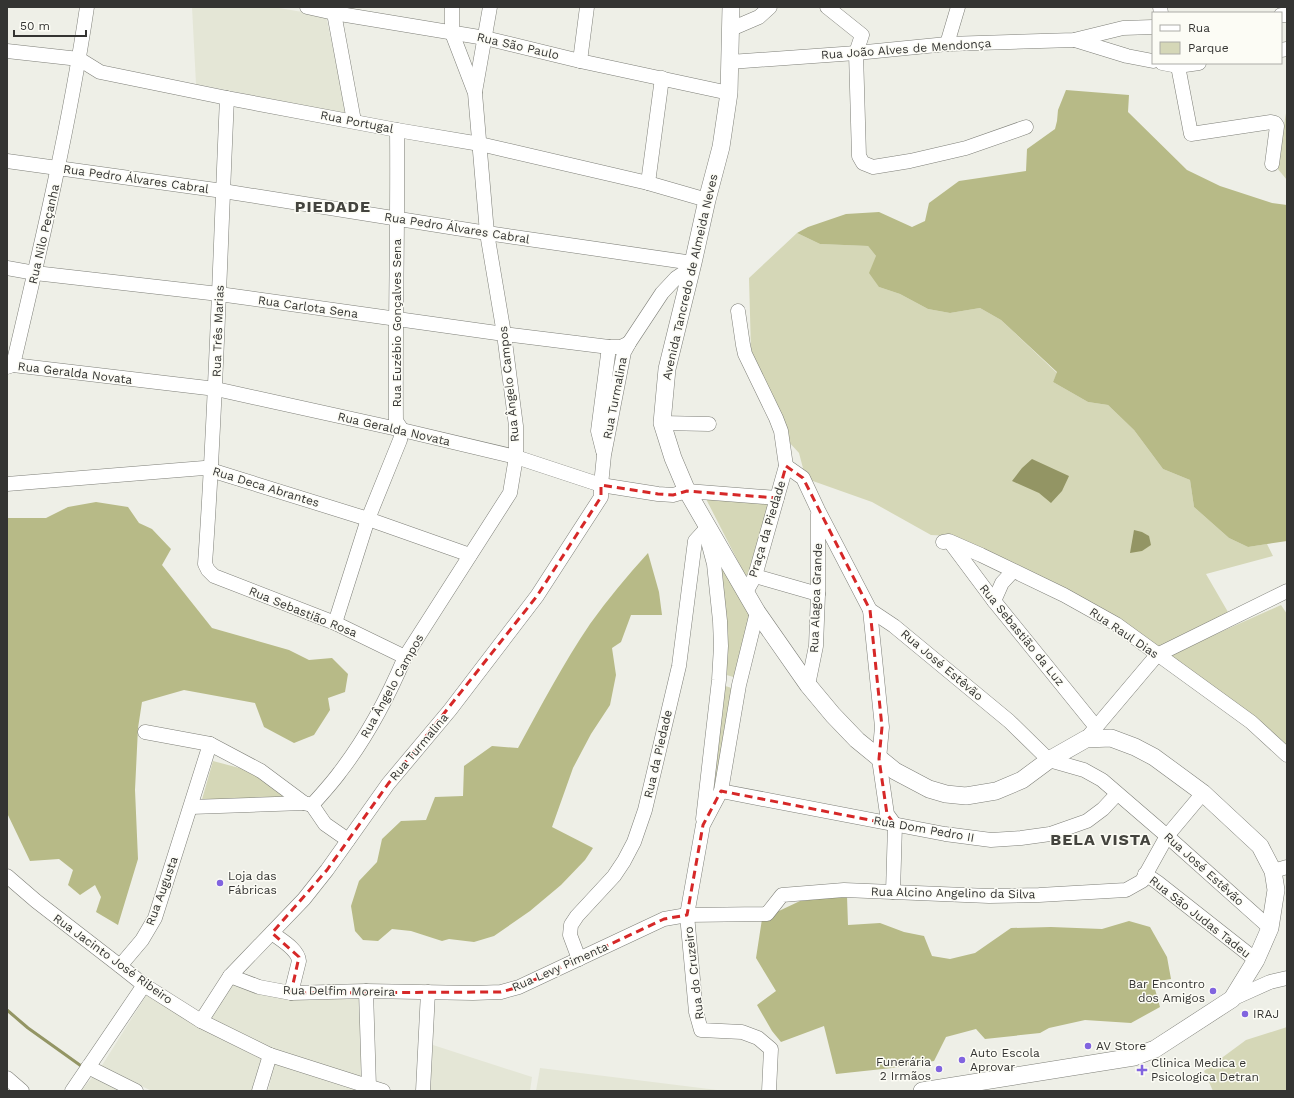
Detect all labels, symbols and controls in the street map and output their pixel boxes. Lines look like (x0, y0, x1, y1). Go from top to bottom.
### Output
scale bar (14, 12, 86, 38)
legend (1152, 12, 1282, 64)
text: 50 m (20, 19, 50, 33)
text: Rua (1188, 21, 1210, 35)
street label: Rua São Paulo (476, 30, 560, 62)
street label: Rua João Alves de Mendonça (820, 36, 992, 62)
text: Parque (1188, 41, 1229, 55)
street label: Rua Portugal (319, 108, 395, 136)
street label: Rua Pedro Álvares Cabral (62, 162, 210, 196)
street label: Avenida Tancredo de Almeida Neves (659, 173, 721, 381)
street label: Rua Nilo Peçanha (26, 182, 62, 285)
district label: PIEDADE (295, 197, 371, 216)
street label: Rua Pedro Álvares Cabral (383, 210, 531, 246)
street label: Rua Euzébio Gonçalves Sena (390, 238, 404, 407)
street label: Rua Três Marias (209, 285, 227, 377)
street label: Rua Carlota Sena (257, 293, 359, 321)
street label: Rua Ângelo Campos (496, 325, 522, 443)
street label: Rua Turmalina (600, 355, 630, 440)
street label: Rua Geralda Novata (17, 359, 133, 387)
street label: Rua Geralda Novata (336, 409, 452, 449)
street label: Rua Deca Abrantes (211, 464, 321, 510)
street label: Praça da Piedade (746, 479, 788, 579)
street label: Rua Alagoa Grande (807, 543, 825, 653)
street label: Rua Sebastião da Luz (977, 581, 1067, 689)
street label: Rua Sebastião Rosa (247, 584, 359, 640)
street label: Rua Raul Dias (1087, 605, 1161, 661)
street label: Rua José Estêvão (898, 627, 986, 703)
street label: Rua Ângelo Campos (358, 632, 426, 740)
street label: Rua da Piedade (641, 708, 675, 800)
street label: Rua Turmalina (387, 710, 451, 784)
street label: Rua Dom Pedro II (873, 813, 975, 845)
street label: Rua José Estêvão (1161, 829, 1247, 909)
district label: BELA VISTA (1050, 830, 1152, 849)
street label: Rua Augusta (143, 854, 181, 927)
place label: Loja das Fábricas (228, 869, 277, 897)
street label: Rua São Judas Tadeu (1147, 873, 1253, 961)
marker: Loja das Fábricas (215, 878, 225, 888)
street label: Rua Alcino Angelino da Silva (871, 885, 1036, 901)
street label: Rua Jacinto José Ribeiro (51, 911, 175, 1007)
street label: Rua do Cruzeiro (681, 926, 707, 1020)
street label: Rua Levy Pimenta (510, 939, 610, 995)
place label: Bar Encontro dos Amigos (1128, 977, 1205, 1005)
street label: Rua Delfim Moreira (283, 983, 395, 999)
marker: Bar Encontro dos Amigos (1208, 986, 1218, 996)
place label: IRAJ (1253, 1007, 1279, 1021)
marker: IRAJ (1240, 1009, 1250, 1019)
place label: AV Store (1096, 1039, 1146, 1053)
marker: AV Store (1083, 1041, 1093, 1051)
place label: Auto Escola Aprovar (970, 1046, 1040, 1074)
place label: Funerária 2 Irmãos (876, 1055, 931, 1083)
marker: Auto Escola Aprovar (957, 1055, 967, 1065)
place label: Clinica Medica e Psicologica Detran (1151, 1056, 1259, 1084)
marker: Funerária 2 Irmãos (934, 1064, 944, 1074)
marker: Clinica Medica e Psicologica Detran (1136, 1064, 1148, 1076)

